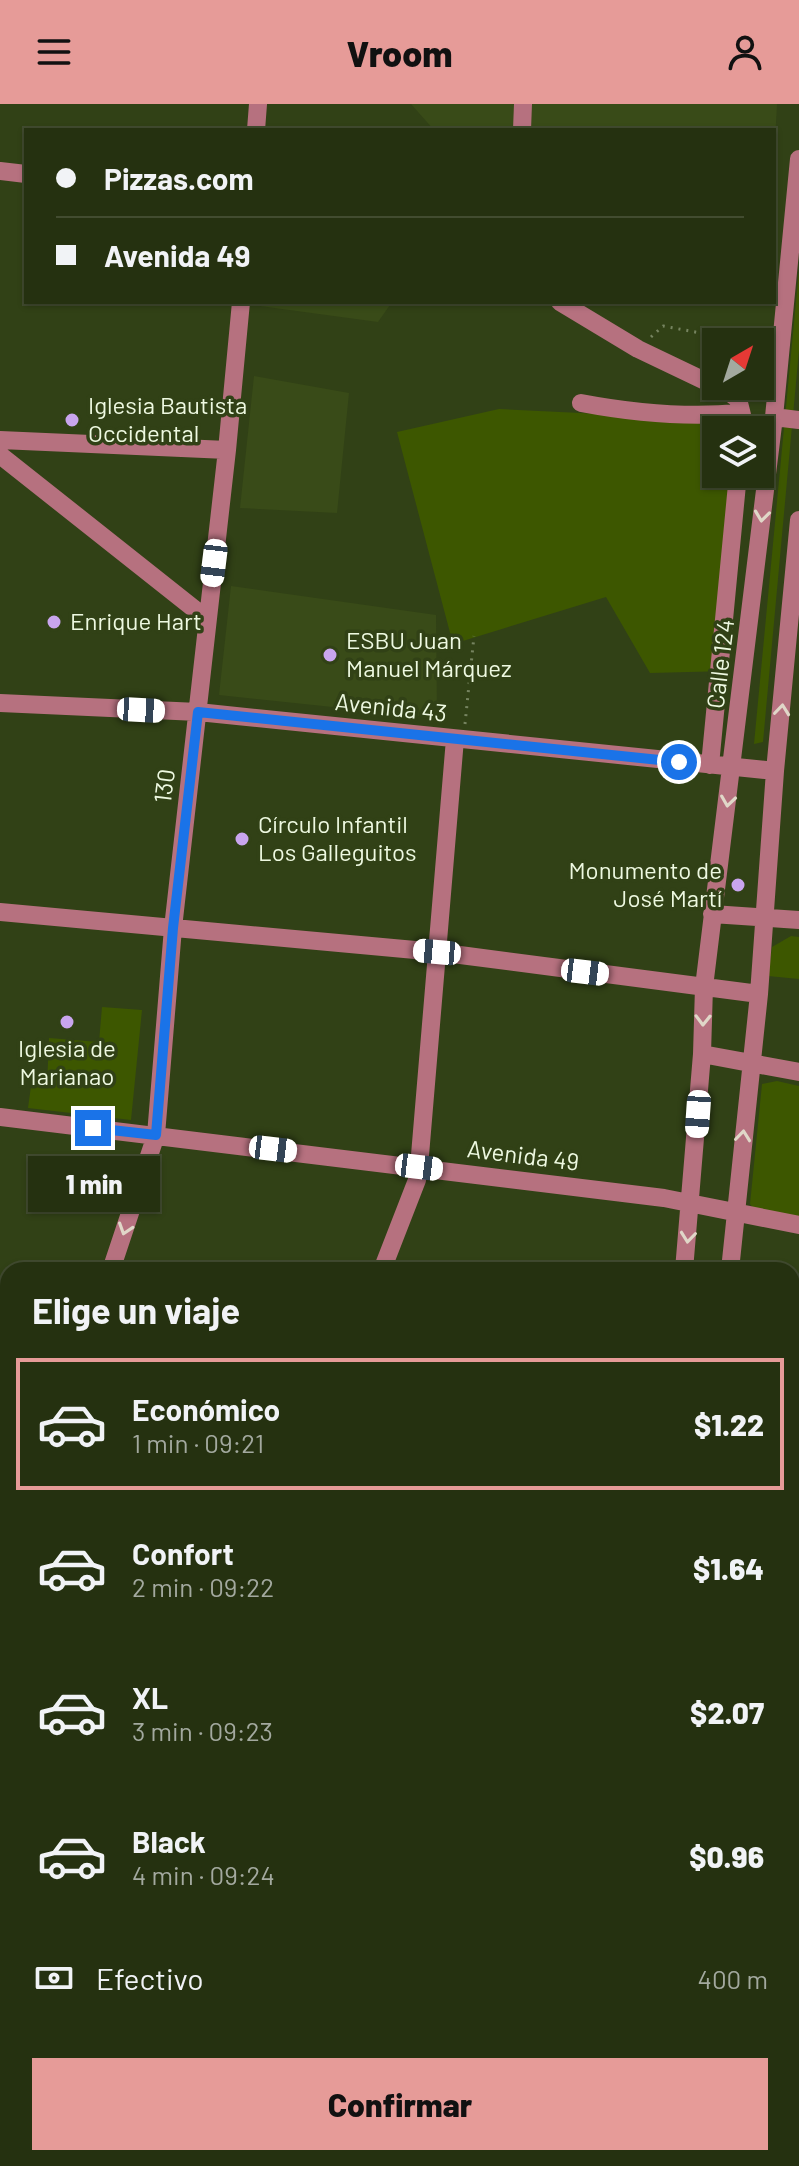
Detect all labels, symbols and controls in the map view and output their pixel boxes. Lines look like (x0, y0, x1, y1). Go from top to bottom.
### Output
icon: menu (32, 30, 76, 74)
icon: person (723, 30, 767, 74)
text: Vroom (346, 31, 453, 74)
text: Pizzas.com (104, 160, 254, 196)
text: Avenida 49 (104, 237, 251, 273)
north arrow (702, 328, 774, 400)
map controls (702, 328, 774, 488)
place label: Iglesia Bautista Occidental (88, 390, 247, 447)
marker: Iglesia Bautista Occidental (63, 411, 81, 429)
button: layers (702, 416, 774, 488)
one-way arrow (754, 509, 771, 522)
car (199, 538, 229, 588)
place label: Enrique Hart (70, 606, 202, 635)
marker: Enrique Hart (45, 613, 63, 631)
street label: Calle 124 (700, 617, 739, 710)
place label: ESBU Juan Manuel Márquez (346, 625, 512, 682)
marker: ESBU Juan Manuel Márquez (321, 646, 339, 664)
street label: Avenida 43 (334, 686, 449, 727)
car (116, 697, 166, 723)
one-way arrow (773, 703, 790, 716)
route start (661, 744, 697, 780)
street label: 130 (147, 767, 180, 805)
one-way arrow (720, 795, 737, 808)
place label: Círculo Infantil Los Galleguitos (258, 809, 417, 866)
marker: Círculo Infantil Los Galleguitos (233, 830, 251, 848)
place label: Monumento de José Martí (568, 855, 722, 912)
marker: Monumento de José Martí (729, 876, 747, 894)
car (412, 938, 462, 966)
car (560, 957, 610, 987)
marker: Iglesia de Marianao (58, 1013, 76, 1031)
one-way arrow (694, 1014, 712, 1027)
place label: Iglesia de Marianao (18, 1033, 116, 1090)
car (684, 1089, 712, 1139)
route end (75, 1110, 111, 1146)
one-way arrow (735, 1129, 752, 1142)
street label: Avenida 49 (466, 1133, 581, 1176)
car (248, 1134, 298, 1164)
car (394, 1152, 444, 1182)
callout: 1 min (27, 1156, 159, 1212)
text: 1 min (65, 1168, 123, 1199)
one-way arrow (118, 1221, 134, 1235)
one-way arrow (679, 1231, 696, 1244)
text: Elige un viaje (32, 1288, 240, 1331)
icon: car (36, 1388, 108, 1460)
text: Económico (132, 1391, 280, 1427)
text: $1.22 (694, 1406, 764, 1442)
text: 1 min · 09:21 (132, 1427, 264, 1458)
icon: car (36, 1532, 108, 1604)
text: Confort (132, 1535, 234, 1571)
text: $1.64 (693, 1550, 764, 1586)
text: 2 min · 09:22 (132, 1571, 274, 1602)
icon: car (36, 1676, 108, 1748)
text: XL (132, 1679, 168, 1715)
text: $2.07 (690, 1694, 764, 1730)
text: 3 min · 09:23 (132, 1715, 273, 1746)
icon: car (36, 1820, 108, 1892)
text: Black (132, 1823, 206, 1859)
text: $0.96 (689, 1838, 764, 1874)
text: 4 min · 09:24 (132, 1859, 275, 1890)
icon: cash (32, 1956, 76, 2000)
text: Efectivo (96, 1960, 204, 1996)
text: 400 m (698, 1963, 768, 1994)
button: Confirmar (32, 2058, 768, 2150)

